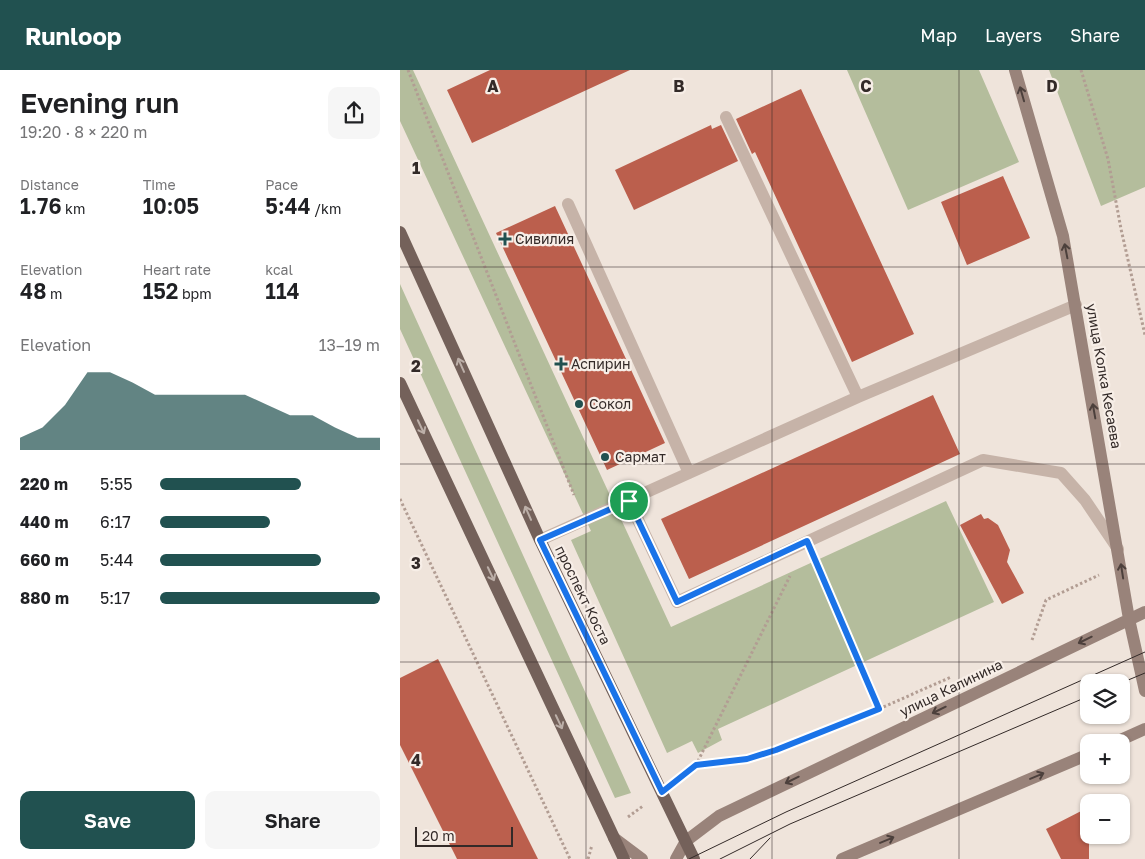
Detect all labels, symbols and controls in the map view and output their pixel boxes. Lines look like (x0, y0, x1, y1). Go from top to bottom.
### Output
text: Runloop (25, 21, 122, 50)
text: Map (920, 24, 957, 46)
text: Layers (985, 24, 1042, 46)
text: Share (1070, 24, 1120, 46)
text: A (487, 76, 499, 96)
text: B (673, 76, 685, 96)
text: C (860, 76, 872, 96)
text: D (1046, 76, 1058, 96)
text: Evening run (20, 86, 179, 119)
button: share (328, 87, 380, 139)
one-way arrow (1017, 87, 1027, 103)
text: 19:20 · 8 × 220 m (20, 122, 147, 142)
text: 1 (412, 158, 420, 178)
text: Distance (20, 176, 79, 193)
text: Time (143, 176, 176, 193)
text: Pace (265, 176, 298, 193)
text: 1.76 (20, 193, 62, 219)
text: 10:05 (143, 193, 199, 219)
text: 5:44 (265, 193, 311, 219)
text: km (62, 200, 85, 217)
text: /km (311, 200, 341, 217)
place label: Сивилия (515, 230, 574, 247)
marker: Сивилия (499, 233, 511, 245)
one-way arrow (1060, 243, 1070, 259)
text: Elevation (20, 261, 82, 278)
text: Heart rate (143, 261, 211, 278)
text: kcal (265, 261, 293, 278)
text: 48 (20, 278, 46, 304)
text: 152 (143, 278, 178, 304)
text: 114 (265, 278, 300, 304)
text: m (46, 285, 62, 302)
text: bpm (178, 285, 212, 302)
street label: улица Колка Кесаева (1083, 302, 1126, 450)
text: Elevation (20, 335, 91, 355)
text: 13–19 m (319, 335, 380, 355)
place label: Аспирин (571, 355, 631, 372)
text: 2 (411, 356, 421, 376)
one-way arrow (455, 358, 465, 373)
marker: Аспирин (555, 358, 567, 370)
place label: Сокол (589, 395, 631, 412)
marker: Сокол (573, 398, 585, 410)
one-way arrow (1089, 403, 1099, 419)
one-way arrow (417, 419, 426, 434)
place label: Сармат (615, 448, 666, 465)
marker: Сармат (599, 451, 611, 463)
text: 220 m (20, 474, 68, 494)
text: 5:55 (100, 474, 133, 494)
pin (608, 480, 650, 522)
icon: arrive (615, 487, 643, 515)
one-way arrow (523, 506, 532, 521)
text: 440 m (20, 512, 68, 532)
text: 6:17 (100, 512, 131, 532)
street label: проспект Коста (552, 543, 615, 647)
text: 660 m (20, 550, 69, 570)
text: 5:44 (100, 550, 134, 570)
text: 3 (411, 553, 421, 573)
one-way arrow (1116, 563, 1126, 579)
one-way arrow (486, 566, 496, 581)
text: 880 m (20, 588, 69, 608)
text: 5:17 (100, 588, 130, 608)
one-way arrow (1078, 635, 1093, 645)
street label: улица Калинина (897, 655, 1005, 720)
map controls (1080, 674, 1130, 844)
button: layers (1080, 674, 1130, 724)
one-way arrow (932, 706, 947, 715)
one-way arrow (555, 714, 564, 729)
button: + (1080, 734, 1130, 784)
text: 4 (411, 750, 421, 770)
one-way arrow (1029, 771, 1044, 781)
one-way arrow (785, 776, 800, 785)
button: Save (20, 791, 195, 849)
button: Share (205, 791, 380, 849)
button: − (1080, 794, 1130, 844)
scale bar (415, 824, 512, 847)
text: 20 m (422, 827, 455, 844)
one-way arrow (879, 835, 894, 844)

